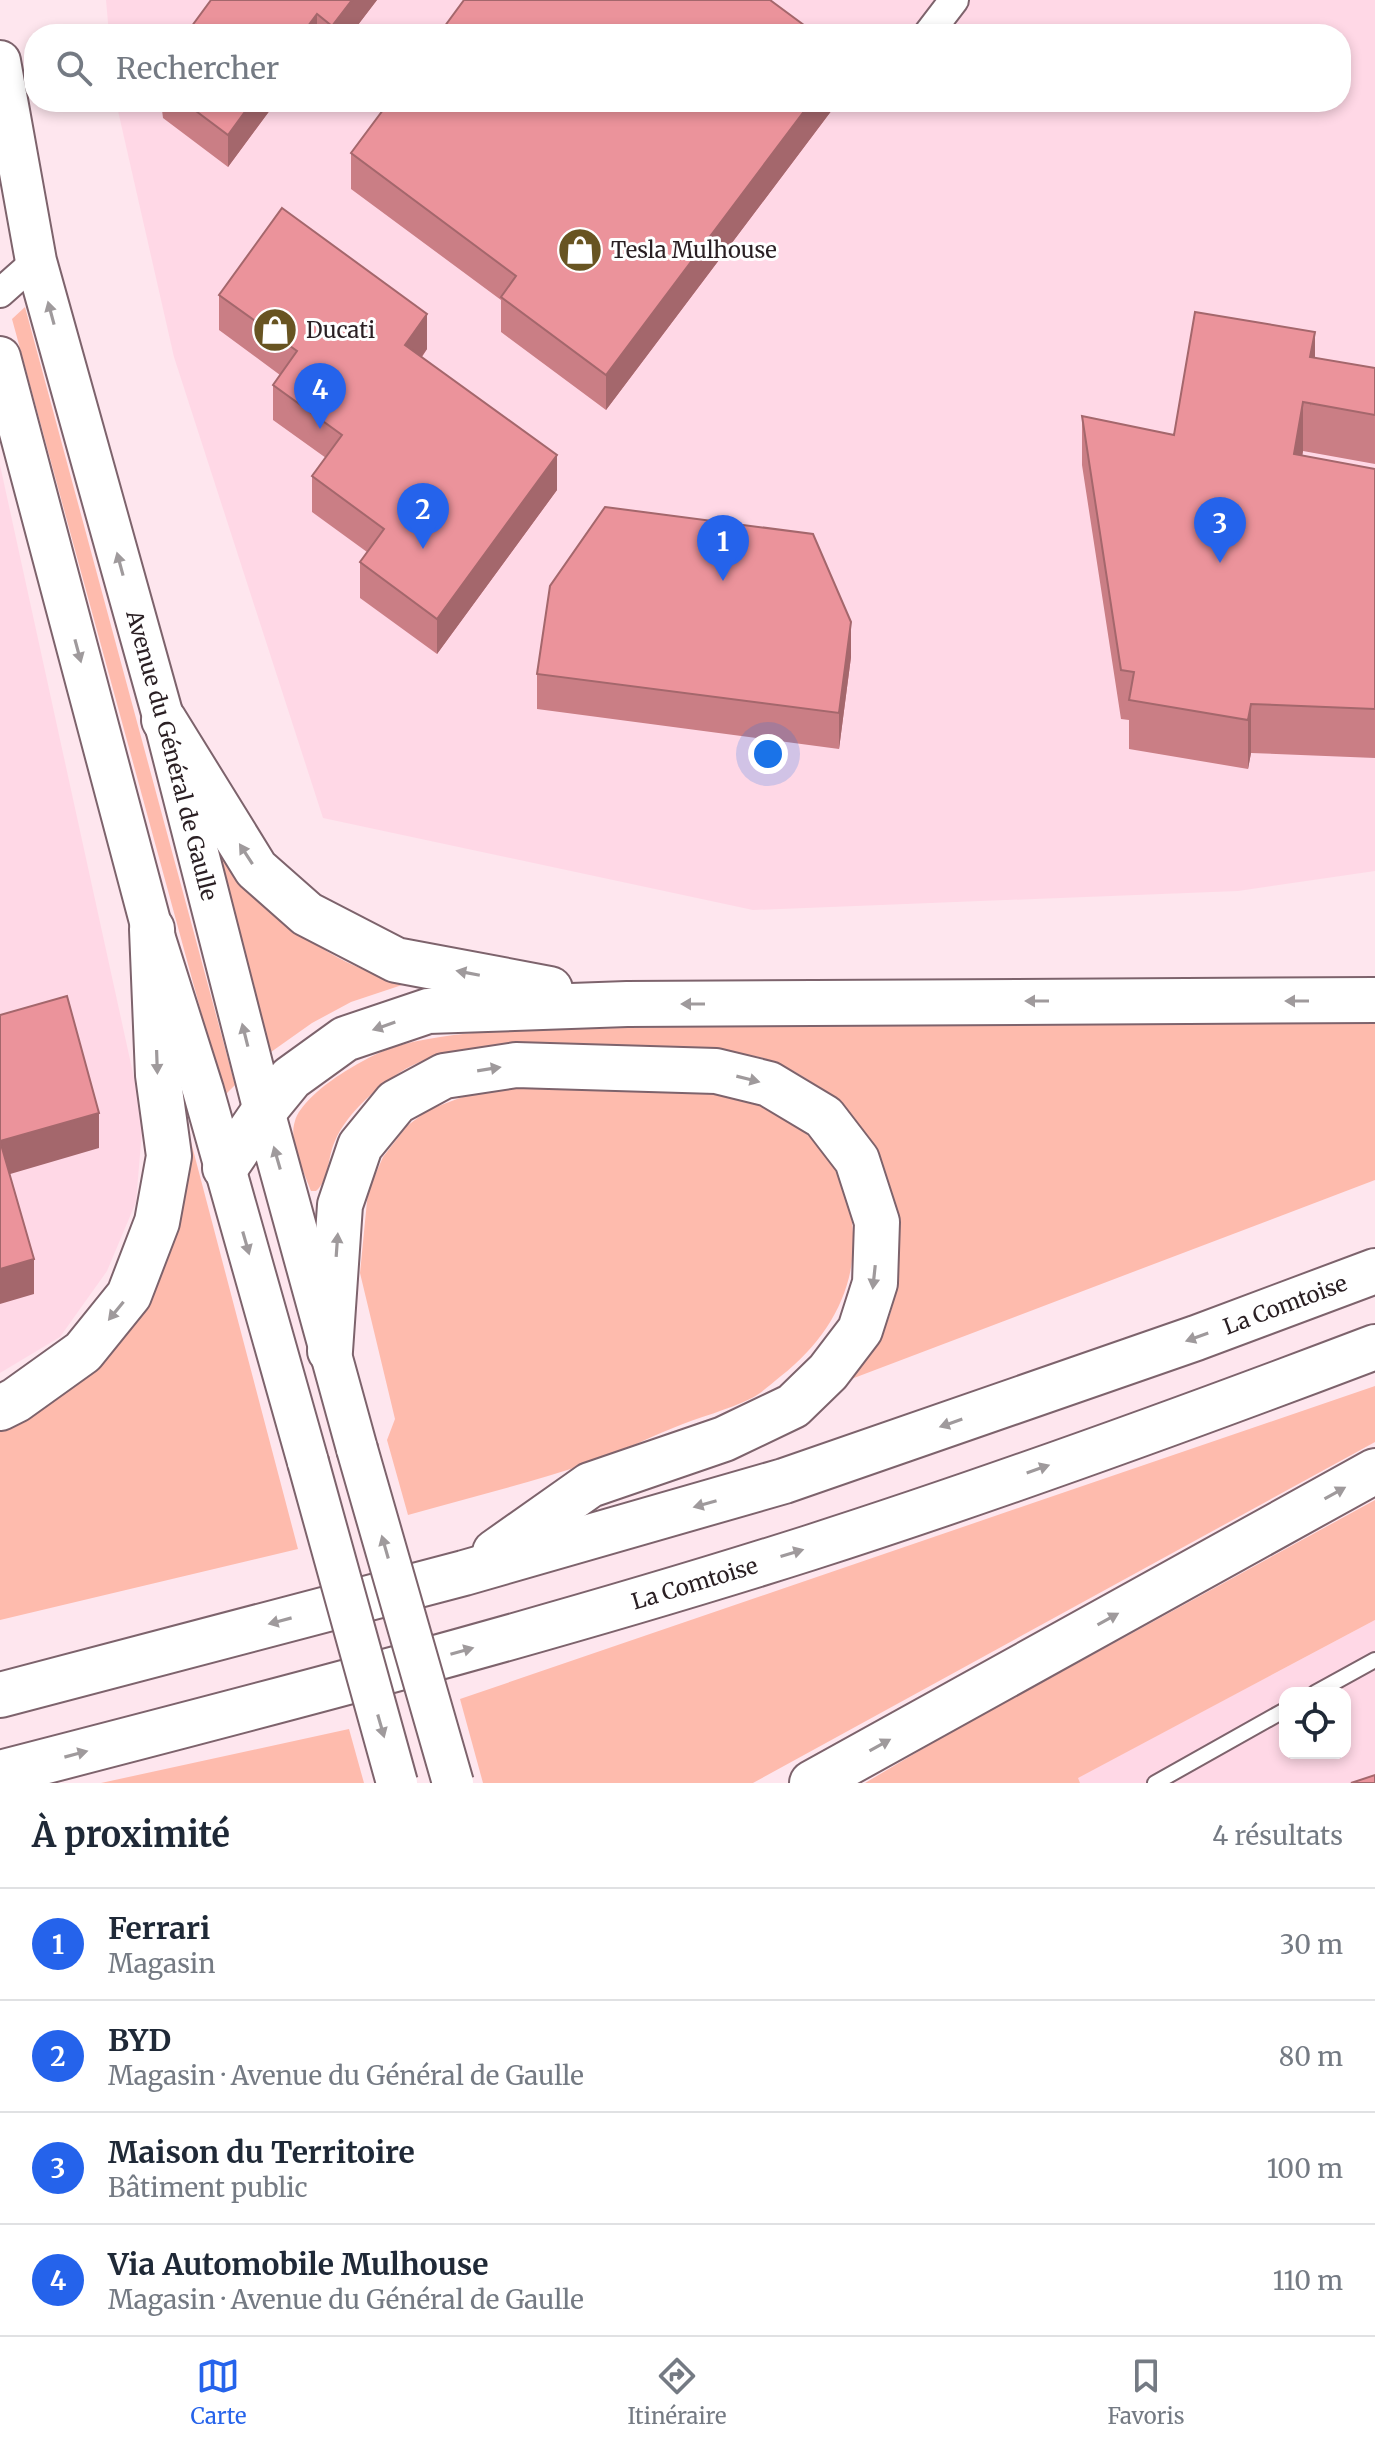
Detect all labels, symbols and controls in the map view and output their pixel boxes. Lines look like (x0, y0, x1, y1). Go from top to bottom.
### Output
search box (24, 24, 1351, 112)
icon: search (52, 46, 96, 90)
text: Rechercher (116, 49, 279, 87)
shop icon: Tesla Mulhouse (556, 226, 604, 274)
place label: Tesla Mulhouse (611, 236, 777, 264)
one-way arrow (44, 301, 57, 325)
shop icon: Ducati (251, 306, 299, 354)
place label: Ducati (306, 316, 375, 344)
pin: 4 (294, 363, 346, 429)
pin: 2 (397, 483, 449, 549)
pin: 3 (1194, 497, 1246, 563)
pin: 1 (697, 515, 749, 581)
one-way arrow (114, 551, 126, 576)
street label: Avenue du Général de Gaulle (120, 606, 224, 903)
one-way arrow (73, 639, 85, 664)
your location (748, 734, 788, 774)
one-way arrow (239, 843, 254, 864)
one-way arrow (455, 967, 480, 979)
one-way arrow (1024, 995, 1049, 1007)
one-way arrow (1284, 995, 1309, 1007)
one-way arrow (680, 998, 705, 1010)
one-way arrow (372, 1020, 396, 1032)
one-way arrow (238, 1023, 250, 1048)
one-way arrow (151, 1050, 164, 1076)
one-way arrow (477, 1062, 502, 1075)
one-way arrow (736, 1073, 761, 1085)
one-way arrow (270, 1145, 283, 1169)
one-way arrow (240, 1231, 253, 1255)
one-way arrow (331, 1232, 344, 1257)
one-way arrow (867, 1265, 880, 1290)
street label: La Comtoise (1219, 1269, 1351, 1341)
one-way arrow (108, 1301, 125, 1321)
one-way arrow (1185, 1332, 1209, 1344)
one-way arrow (939, 1417, 963, 1429)
one-way arrow (1026, 1463, 1050, 1475)
one-way arrow (1324, 1486, 1346, 1500)
one-way arrow (692, 1498, 716, 1511)
one-way arrow (378, 1534, 391, 1558)
one-way arrow (780, 1546, 804, 1559)
street label: La Comtoise (628, 1551, 761, 1616)
one-way arrow (1096, 1612, 1119, 1625)
one-way arrow (268, 1616, 293, 1628)
one-way arrow (451, 1644, 475, 1657)
map controls (1279, 1687, 1351, 1759)
button: locate (1279, 1687, 1351, 1759)
one-way arrow (375, 1715, 388, 1739)
one-way arrow (869, 1738, 892, 1752)
one-way arrow (63, 1747, 88, 1759)
text: À proximité (32, 1814, 230, 1856)
text: 4 résultats (1212, 1819, 1343, 1852)
text: Ferrari (108, 1909, 210, 1947)
text: 1 (52, 1928, 64, 1961)
text: 30 m (1280, 1928, 1343, 1961)
text: Magasin (108, 1947, 216, 1980)
text: BYD (108, 2021, 171, 2059)
text: 2 (50, 2040, 66, 2073)
text: 80 m (1279, 2040, 1343, 2073)
text: Magasin · Avenue du Général de Gaulle (108, 2059, 584, 2092)
text: Maison du Territoire (108, 2133, 415, 2171)
text: 3 (51, 2152, 65, 2185)
text: 100 m (1267, 2152, 1343, 2185)
text: Bâtiment public (108, 2171, 308, 2204)
text: Via Automobile Mulhouse (108, 2245, 489, 2283)
text: 4 (50, 2264, 66, 2297)
text: 110 m (1273, 2264, 1343, 2297)
text: Magasin · Avenue du Général de Gaulle (108, 2283, 584, 2316)
tab: Carte (191, 2354, 246, 2430)
tab: Itinéraire (628, 2354, 726, 2430)
tab: Favoris (1108, 2354, 1184, 2430)

